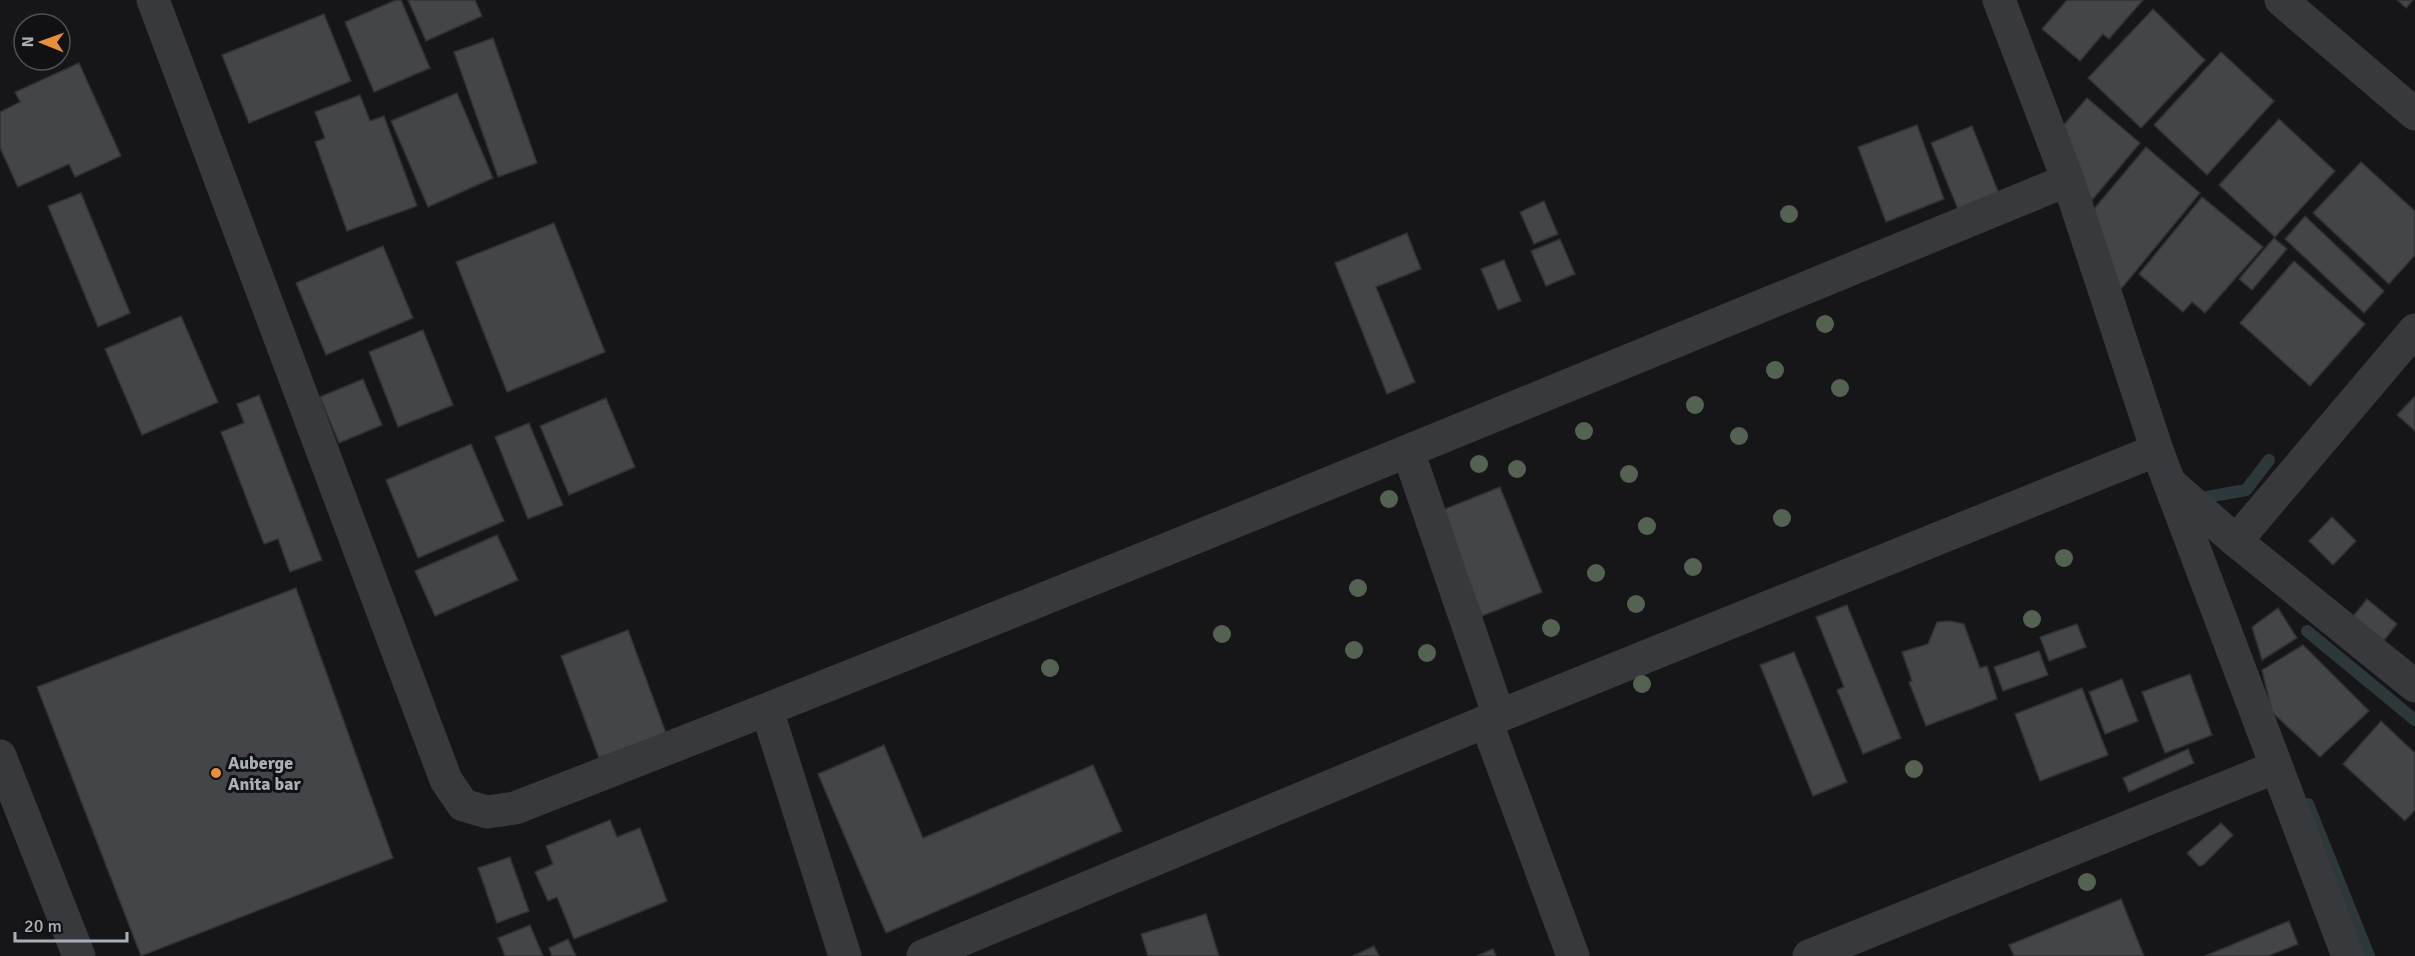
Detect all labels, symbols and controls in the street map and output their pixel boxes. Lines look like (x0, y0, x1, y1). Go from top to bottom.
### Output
north arrow (12, 12, 72, 72)
text: N (18, 36, 38, 47)
place label: Auberge Anita bar (228, 752, 301, 795)
marker: Auberge Anita bar (209, 766, 223, 780)
scale bar (15, 905, 128, 943)
text: 20 m (24, 915, 62, 937)

